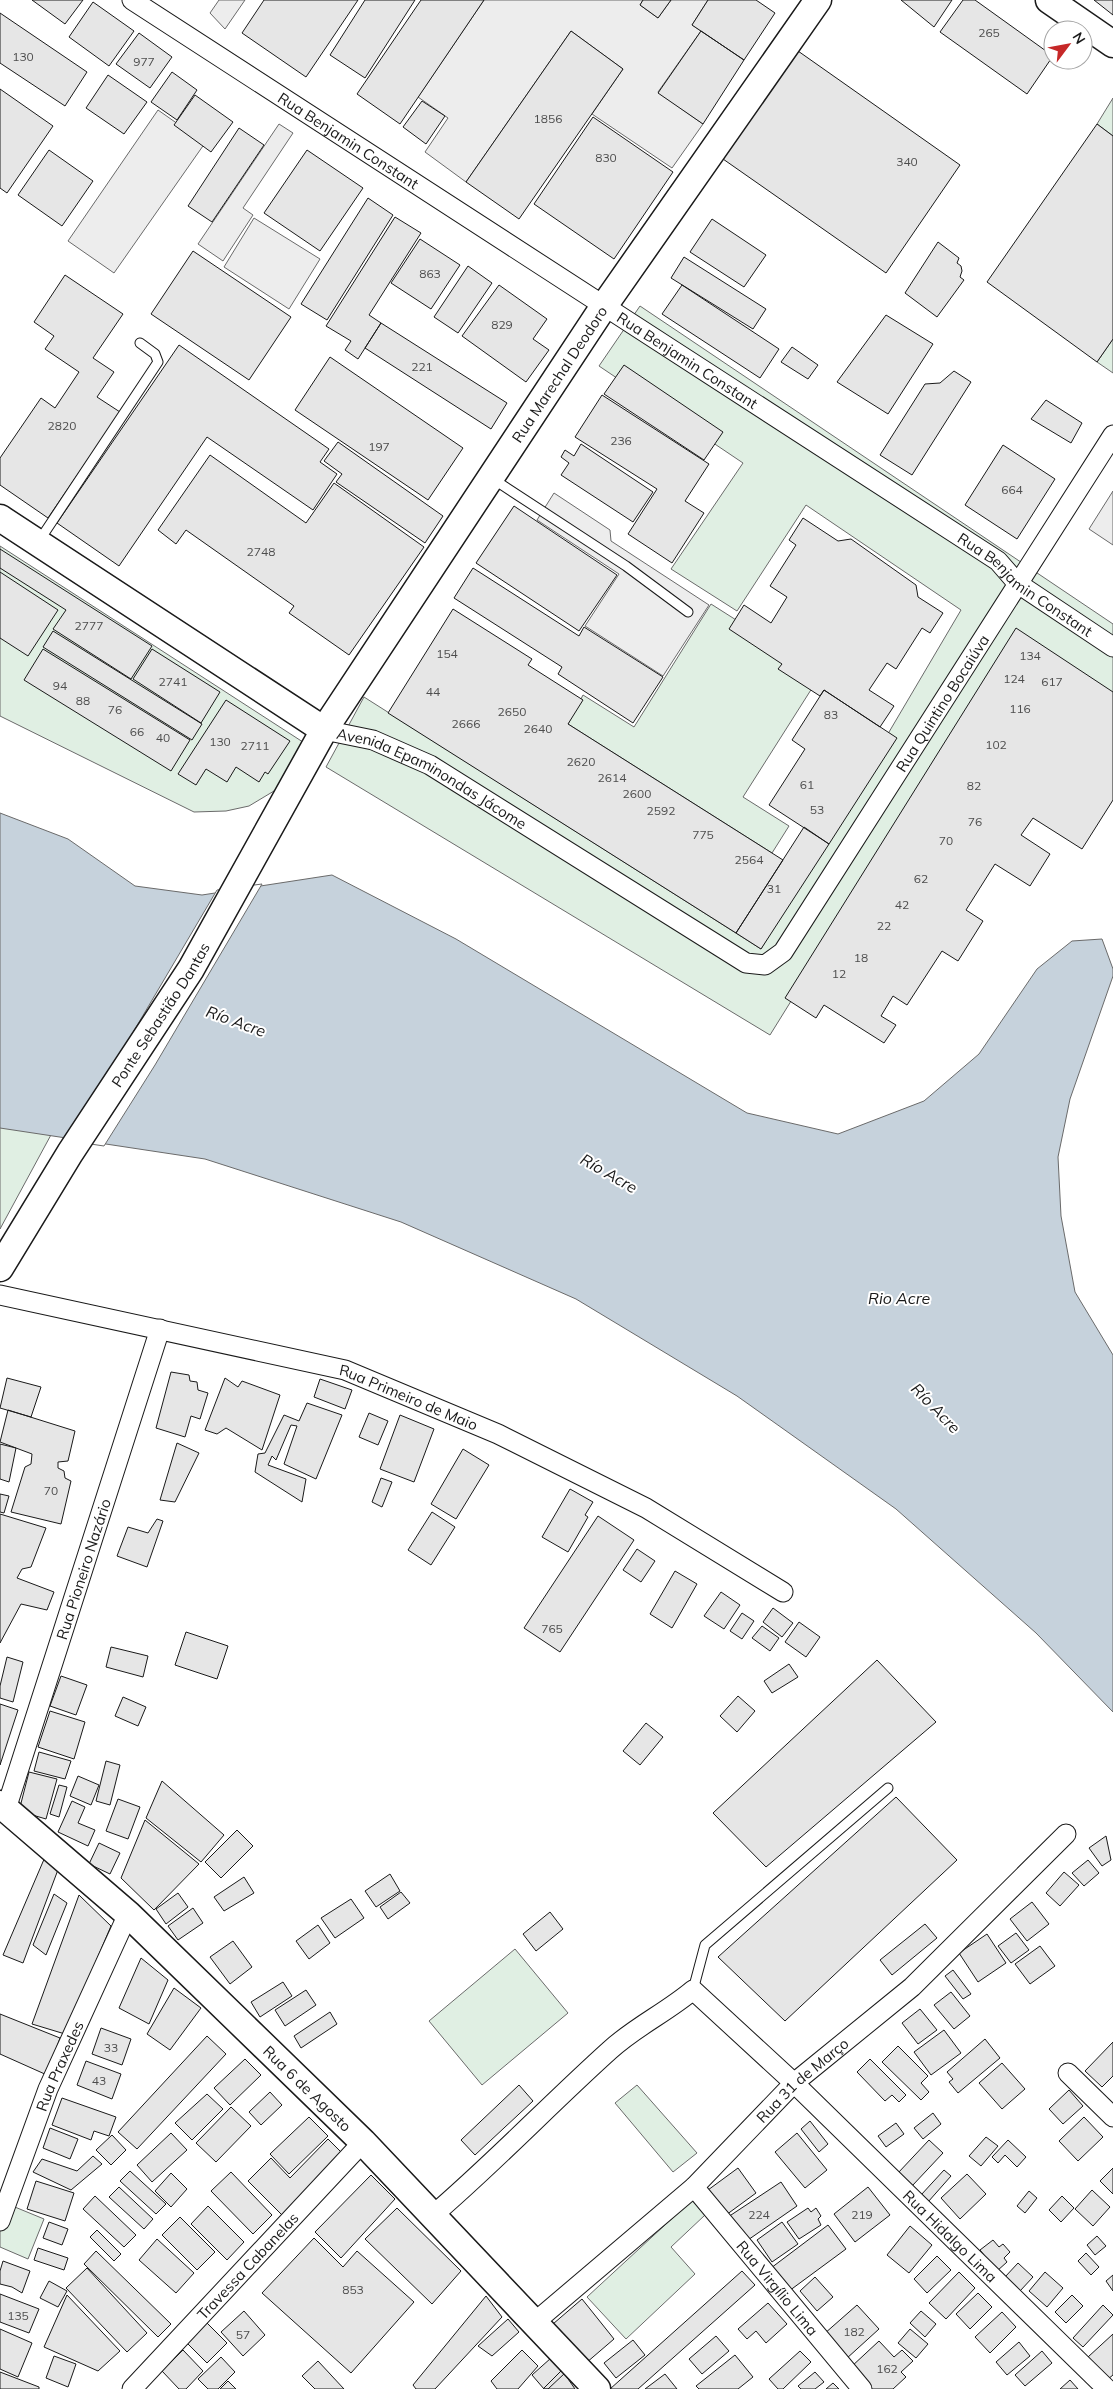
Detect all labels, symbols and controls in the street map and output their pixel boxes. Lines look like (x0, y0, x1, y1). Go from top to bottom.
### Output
north arrow (1043, 20, 1093, 70)
house number: 265 (978, 25, 1000, 40)
text: N (1069, 29, 1089, 47)
house number: 130 (12, 49, 34, 64)
house number: 977 (133, 54, 155, 69)
street label: Rua Benjamin Constant (275, 88, 423, 193)
house number: 1856 (534, 111, 562, 126)
house number: 830 (595, 150, 617, 165)
house number: 340 (896, 154, 918, 169)
house number: 863 (419, 266, 441, 281)
street label: Rua Marechal Deodoro (507, 302, 611, 446)
street label: Rua Benjamin Constant (614, 307, 762, 412)
house number: 829 (491, 317, 513, 332)
house number: 221 (411, 359, 433, 374)
house number: 2820 (48, 418, 76, 433)
house number: 236 (610, 433, 632, 448)
house number: 197 (368, 439, 390, 454)
house number: 664 (1001, 482, 1023, 497)
street label: Rua Benjamin Constant (954, 528, 1096, 640)
house number: 2748 (247, 544, 275, 559)
house number: 2777 (75, 618, 103, 633)
street label: Rua Quintino Bocaiúva (891, 631, 993, 775)
house number: 154 (436, 646, 458, 661)
house number: 134 (1019, 648, 1041, 663)
house number: 124 (1003, 671, 1025, 686)
house number: 2741 (159, 674, 187, 689)
house number: 617 (1041, 674, 1063, 689)
house number: 94 (53, 678, 67, 693)
house number: 44 (426, 684, 440, 699)
house number: 88 (76, 693, 90, 708)
house number: 116 (1009, 701, 1031, 716)
house number: 76 (108, 702, 122, 717)
house number: 2650 (498, 704, 526, 719)
house number: 83 (824, 707, 838, 722)
house number: 2666 (452, 716, 480, 731)
house number: 2640 (524, 721, 552, 736)
street label: Avenida Epaminondas Jácome (335, 723, 530, 833)
house number: 66 (130, 724, 144, 739)
house number: 40 (156, 730, 170, 745)
house number: 130 (209, 734, 231, 749)
house number: 102 (985, 737, 1007, 752)
house number: 2711 (241, 738, 269, 753)
house number: 2620 (567, 754, 595, 769)
house number: 2614 (598, 770, 626, 785)
house number: 61 (800, 777, 814, 792)
house number: 82 (967, 778, 981, 793)
house number: 2600 (623, 786, 651, 801)
house number: 53 (810, 802, 824, 817)
house number: 2592 (647, 803, 675, 818)
house number: 76 (968, 814, 982, 829)
house number: 775 (692, 827, 714, 842)
house number: 70 (939, 833, 953, 848)
house number: 2564 (735, 852, 763, 867)
house number: 62 (914, 871, 928, 886)
house number: 31 (767, 881, 781, 896)
house number: 42 (895, 897, 909, 912)
house number: 22 (877, 918, 891, 933)
street label: Ponte Sebastião Dantas (107, 939, 214, 1090)
house number: 18 (854, 950, 868, 965)
house number: 12 (832, 966, 846, 981)
water label: Río Acre (203, 1001, 269, 1041)
water label: Río Acre (577, 1149, 641, 1197)
water label: Rio Acre (868, 1288, 930, 1308)
street label: Rua Primeiro de Maio (338, 1360, 481, 1434)
water label: Río Acre (907, 1379, 965, 1438)
house number: 70 (44, 1483, 58, 1498)
street label: Rua Pioneiro Nazário (51, 1496, 114, 1642)
house number: 765 (541, 1621, 563, 1636)
street label: Rua Praxedes (31, 2018, 87, 2114)
street label: Rua 31 de Março (752, 2033, 852, 2126)
house number: 33 (104, 2040, 118, 2055)
street label: Rua 6 de Agosto (259, 2041, 356, 2135)
house number: 43 (92, 2073, 106, 2088)
street label: Rua Hidalgo Lima (899, 2186, 1001, 2286)
house number: 224 (748, 2207, 770, 2222)
house number: 219 (851, 2207, 873, 2222)
street label: Travessa Cabanelas (193, 2208, 302, 2323)
street label: Rua Virgílio Lima (733, 2236, 823, 2339)
house number: 853 (342, 2282, 364, 2297)
house number: 135 (7, 2308, 29, 2323)
house number: 182 (843, 2324, 865, 2339)
house number: 57 (236, 2327, 250, 2342)
house number: 162 (876, 2361, 898, 2376)

